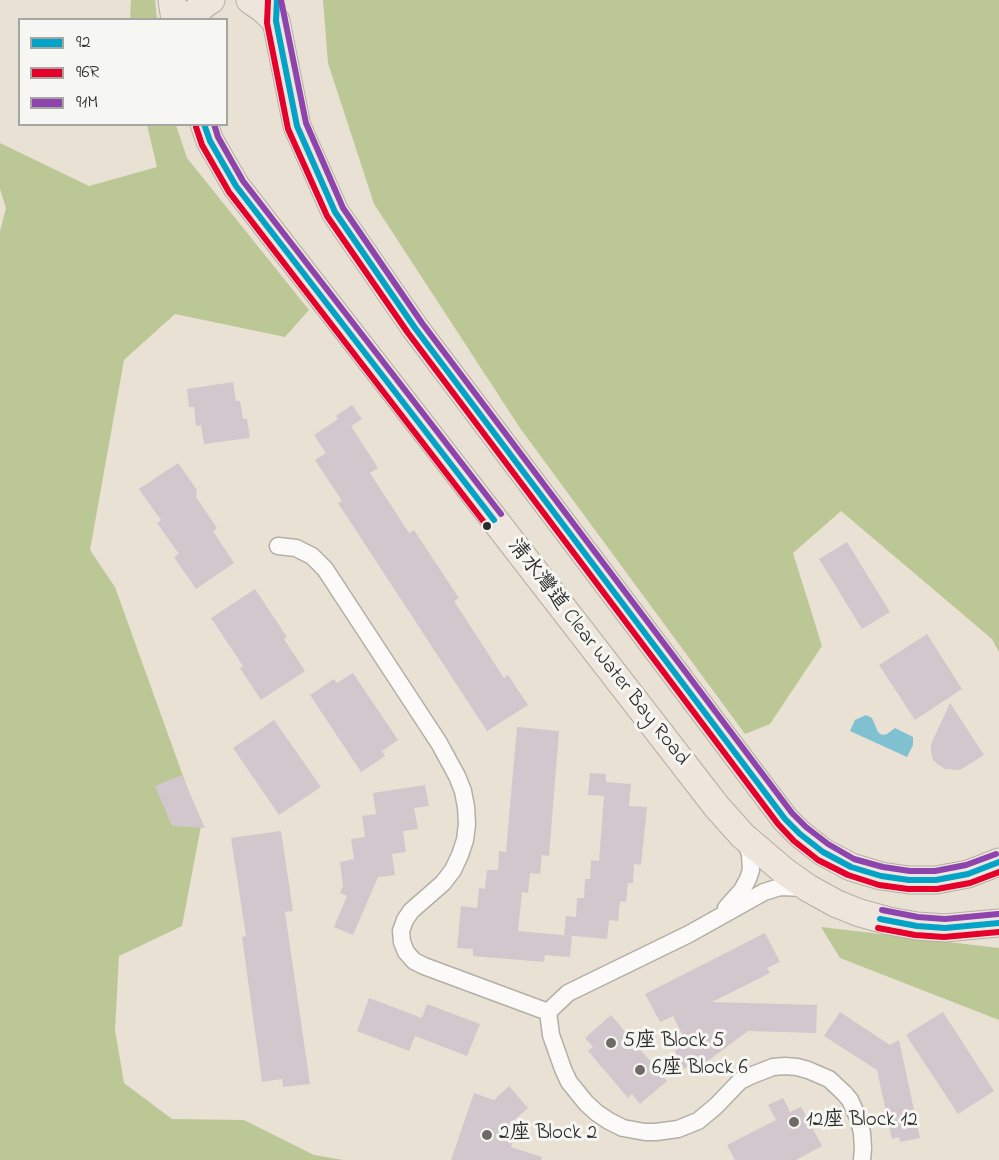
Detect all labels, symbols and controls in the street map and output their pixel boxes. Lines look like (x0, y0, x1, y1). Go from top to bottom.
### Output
legend (18, 18, 228, 126)
text: 92 (76, 30, 90, 56)
text: 96R (76, 60, 99, 86)
text: 91M (76, 90, 98, 116)
unlabelled marker (481, 520, 493, 532)
street label: 清水灣道 Clear Water Bay Road (501, 535, 693, 771)
place label: 5座 Block 5 (623, 1030, 724, 1056)
marker: 5座 Block 5 (604, 1036, 618, 1050)
place label: 6座 Block 6 (652, 1057, 748, 1083)
marker: 6座 Block 6 (633, 1063, 647, 1077)
place label: 12座 Block 12 (806, 1109, 918, 1135)
marker: 12座 Block 12 (787, 1115, 801, 1129)
place label: 2座 Block 2 (499, 1122, 597, 1148)
marker: 2座 Block 2 (480, 1128, 494, 1142)

